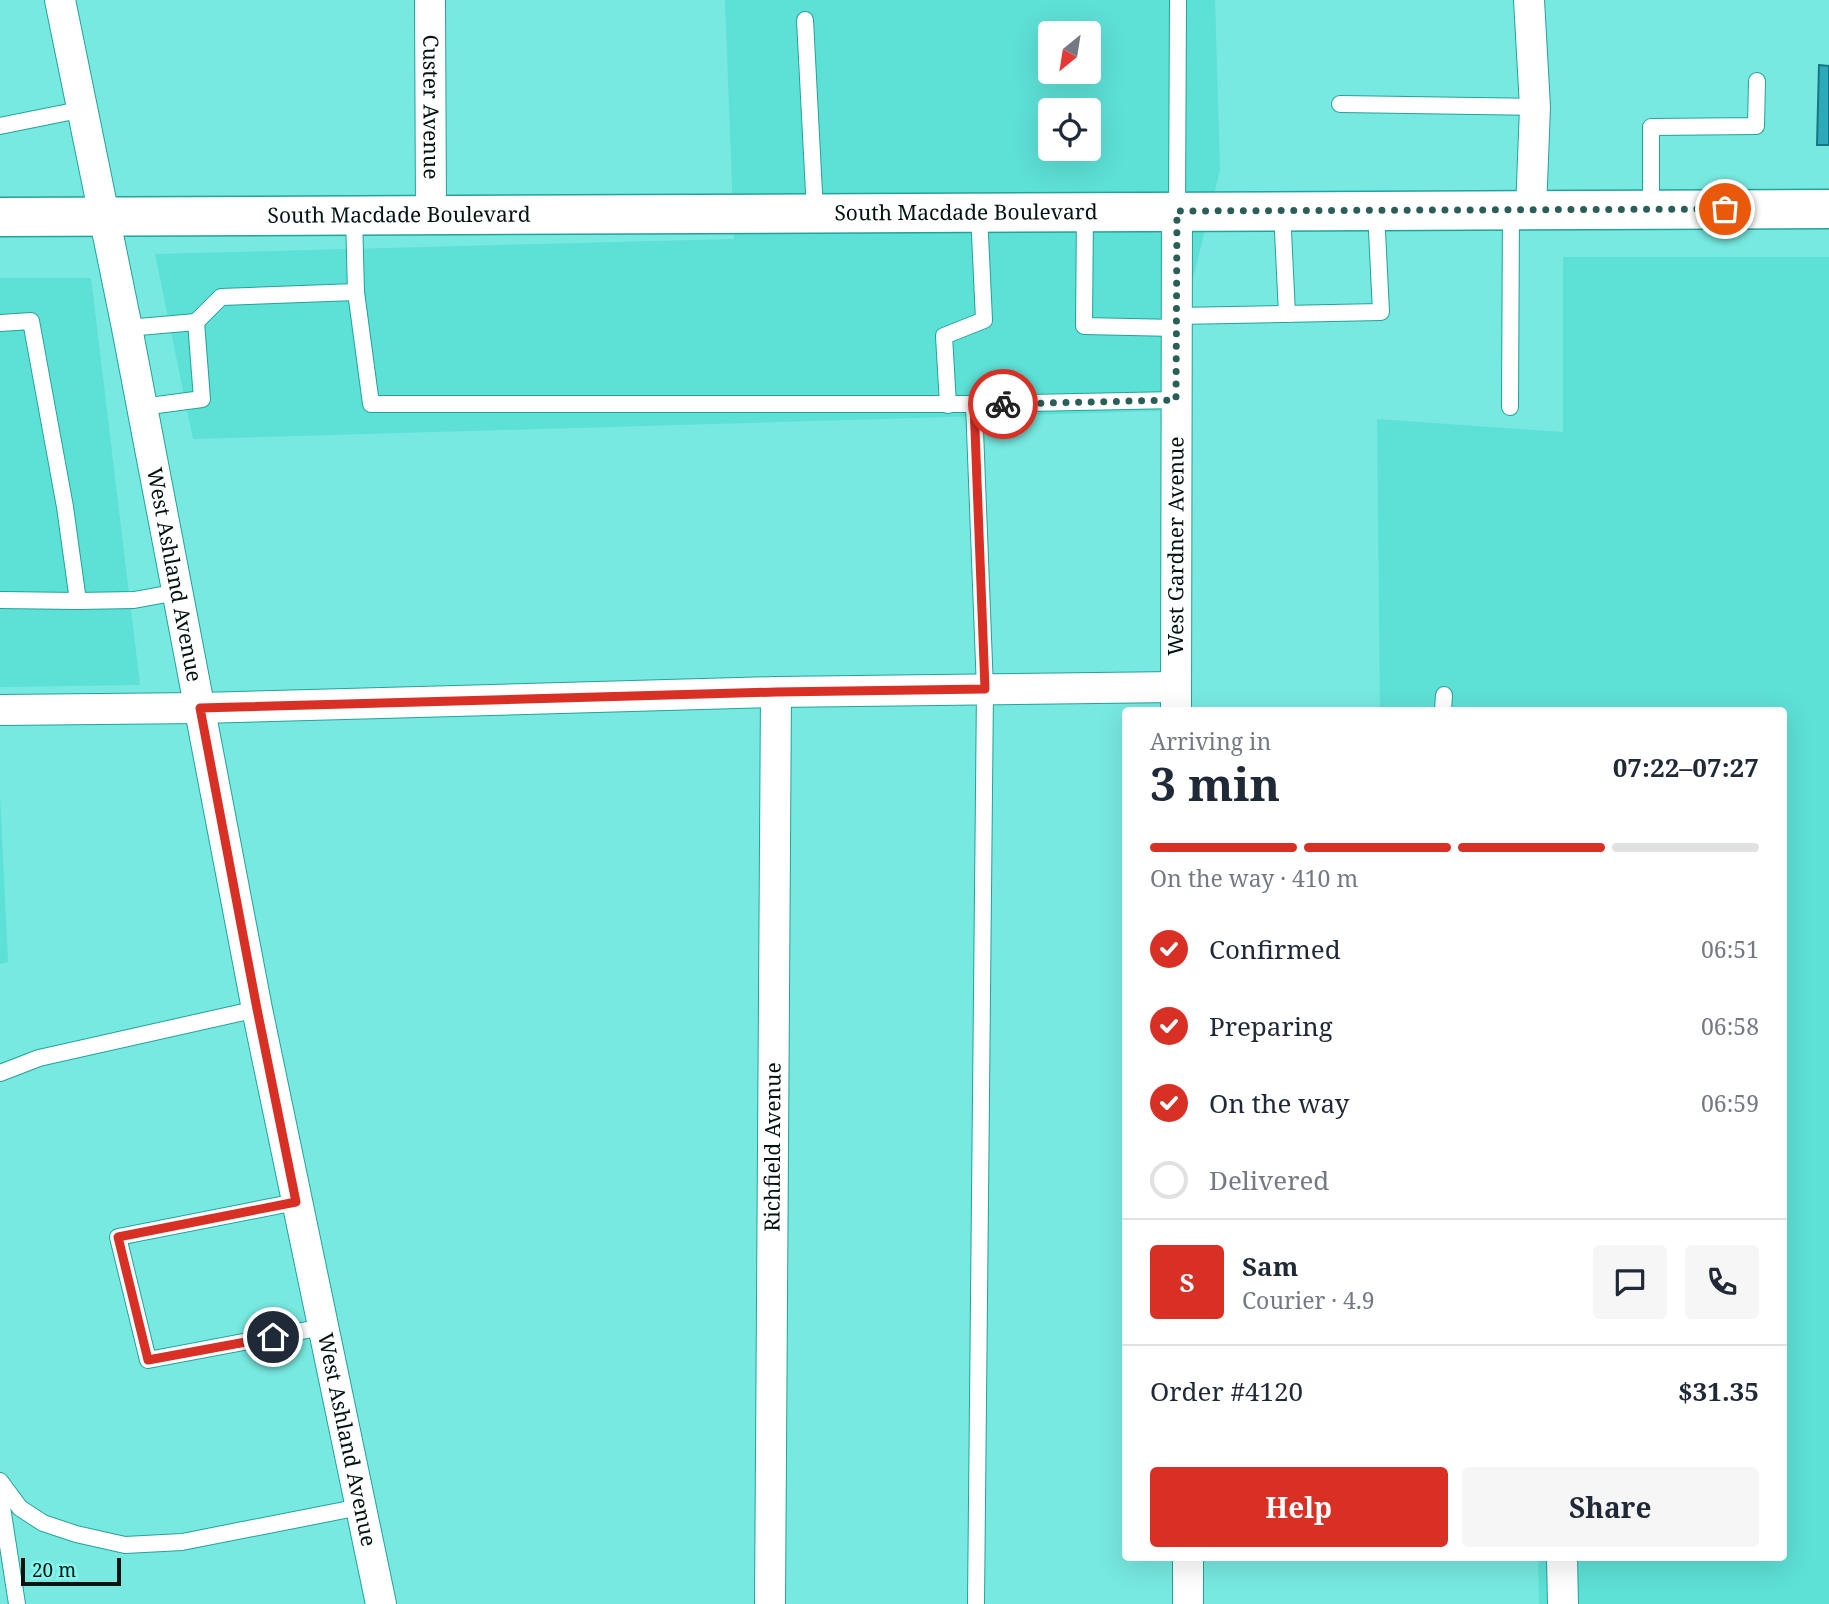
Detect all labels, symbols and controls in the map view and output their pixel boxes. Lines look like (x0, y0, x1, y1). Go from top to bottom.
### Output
north arrow (1038, 21, 1101, 84)
map controls (1038, 21, 1101, 161)
street label: Custer Avenue (417, 34, 446, 179)
button: locate (1038, 98, 1101, 161)
pin (1695, 179, 1755, 239)
icon: bag (1706, 190, 1744, 228)
street label: South Macdade Boulevard (834, 197, 1098, 226)
street label: South Macdade Boulevard (267, 200, 531, 229)
courier (968, 369, 1038, 439)
icon: bike (984, 385, 1022, 423)
street label: West Gardner Avenue (1161, 436, 1190, 656)
street label: West Ashland Avenue (141, 465, 209, 684)
text: Arriving in (1150, 725, 1271, 757)
text: 07:22–07:27 (1613, 749, 1759, 785)
text: 3 min (1150, 752, 1280, 814)
text: On the way · 410 m (1150, 862, 1358, 894)
icon: check (1150, 930, 1188, 968)
text: Confirmed (1209, 931, 1341, 967)
text: 06:51 (1701, 933, 1759, 965)
icon: check (1150, 1007, 1188, 1045)
text: Preparing (1209, 1008, 1333, 1044)
text: 06:58 (1701, 1010, 1759, 1042)
street label: Richfield Avenue (757, 1062, 787, 1232)
icon: check (1150, 1084, 1188, 1122)
text: On the way (1209, 1085, 1349, 1121)
text: 06:59 (1701, 1087, 1759, 1119)
text: Delivered (1209, 1162, 1329, 1198)
button: chat (1593, 1245, 1667, 1319)
button: phone (1685, 1245, 1759, 1319)
text: Sam (1242, 1248, 1298, 1284)
text: S (1179, 1264, 1195, 1300)
text: Courier · 4.9 (1242, 1284, 1375, 1316)
pin (243, 1307, 303, 1367)
icon: home (254, 1318, 292, 1356)
street label: West Ashland Avenue (312, 1330, 384, 1549)
text: Order #4120 (1150, 1373, 1303, 1409)
text: $31.35 (1678, 1373, 1759, 1409)
button: Help (1150, 1467, 1448, 1547)
button: Share (1462, 1467, 1759, 1547)
scale bar (21, 1555, 121, 1587)
text: 20 m (32, 1557, 76, 1583)

